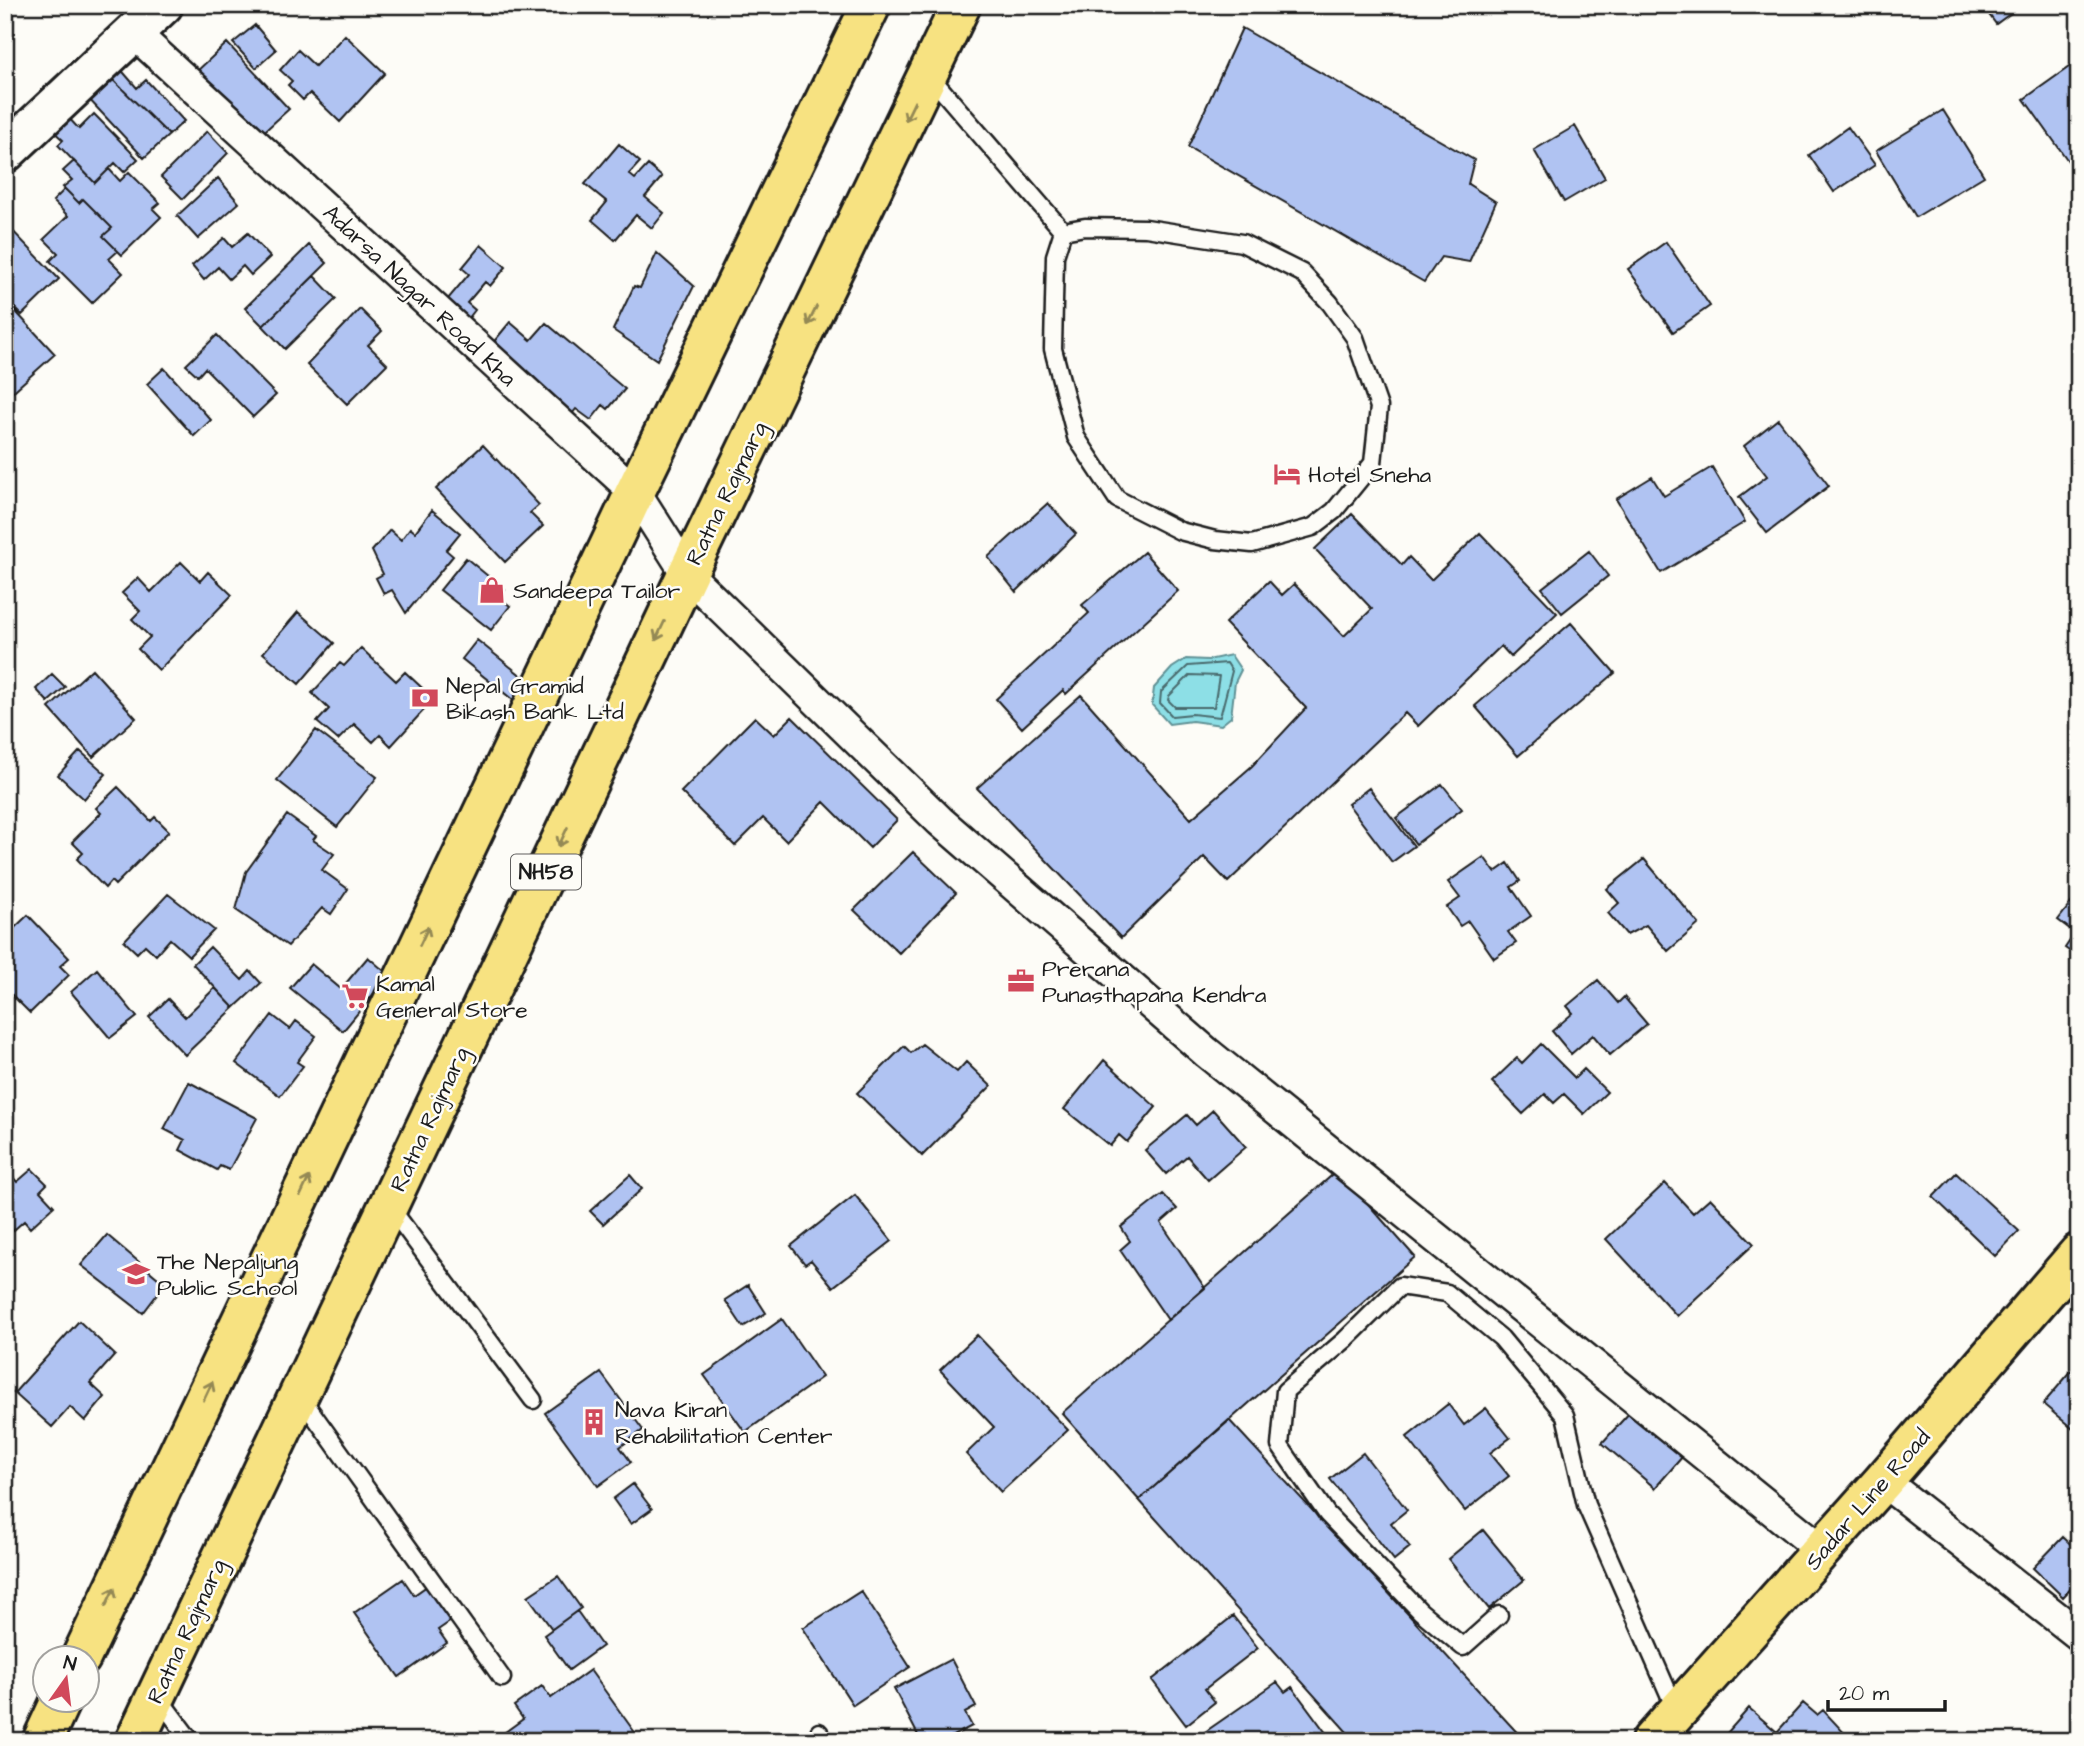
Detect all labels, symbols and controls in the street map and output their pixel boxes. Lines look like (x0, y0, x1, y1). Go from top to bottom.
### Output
one-way arrow (903, 100, 917, 121)
street label: Adarsa Nagar Road Kha (315, 197, 523, 395)
one-way arrow (804, 305, 818, 326)
street label: Ratna Rajmarg (678, 416, 776, 571)
hotel icon: Hotel Sneha (1272, 459, 1302, 489)
place label: Hotel Sneha (1308, 459, 1432, 491)
shop icon: Sandeepa Tailor (477, 575, 507, 605)
place label: Sandeepa Tailor (513, 575, 680, 607)
one-way arrow (653, 620, 666, 641)
place label: Nepal Gramid Bikash Bank Ltd (446, 670, 624, 728)
bank icon: Nepal Gramid Bikash Bank Ltd (410, 683, 440, 713)
one-way arrow (555, 826, 569, 847)
road number: NH58 (511, 854, 581, 890)
one-way arrow (418, 926, 431, 947)
place label: Prerana Punasthapana Kendra (1042, 953, 1267, 1011)
office icon: Prerana Punasthapana Kendra (1006, 966, 1036, 996)
place label: Kamal General Store (376, 968, 528, 1026)
supermarket icon: Kamal General Store (340, 981, 370, 1011)
street label: Ratna Rajmarg (382, 1042, 478, 1197)
one-way arrow (299, 1176, 313, 1197)
place label: The Nepaljung Public School (157, 1246, 299, 1304)
school or university icon: The Nepaljung Public School (121, 1259, 151, 1289)
one-way arrow (202, 1381, 215, 1402)
place label: Nava Kiran Rehabilitation Center (615, 1394, 833, 1452)
building icon: Nava Kiran Rehabilitation Center (579, 1407, 609, 1437)
street label: Sadar Line Road (1798, 1422, 1938, 1577)
street label: Ratna Rajmarg (139, 1554, 235, 1709)
one-way arrow (104, 1587, 118, 1608)
north arrow (32, 1644, 102, 1714)
text: N (61, 1649, 79, 1679)
scale bar (1828, 1669, 1946, 1713)
text: 20 m (1839, 1679, 1890, 1708)

